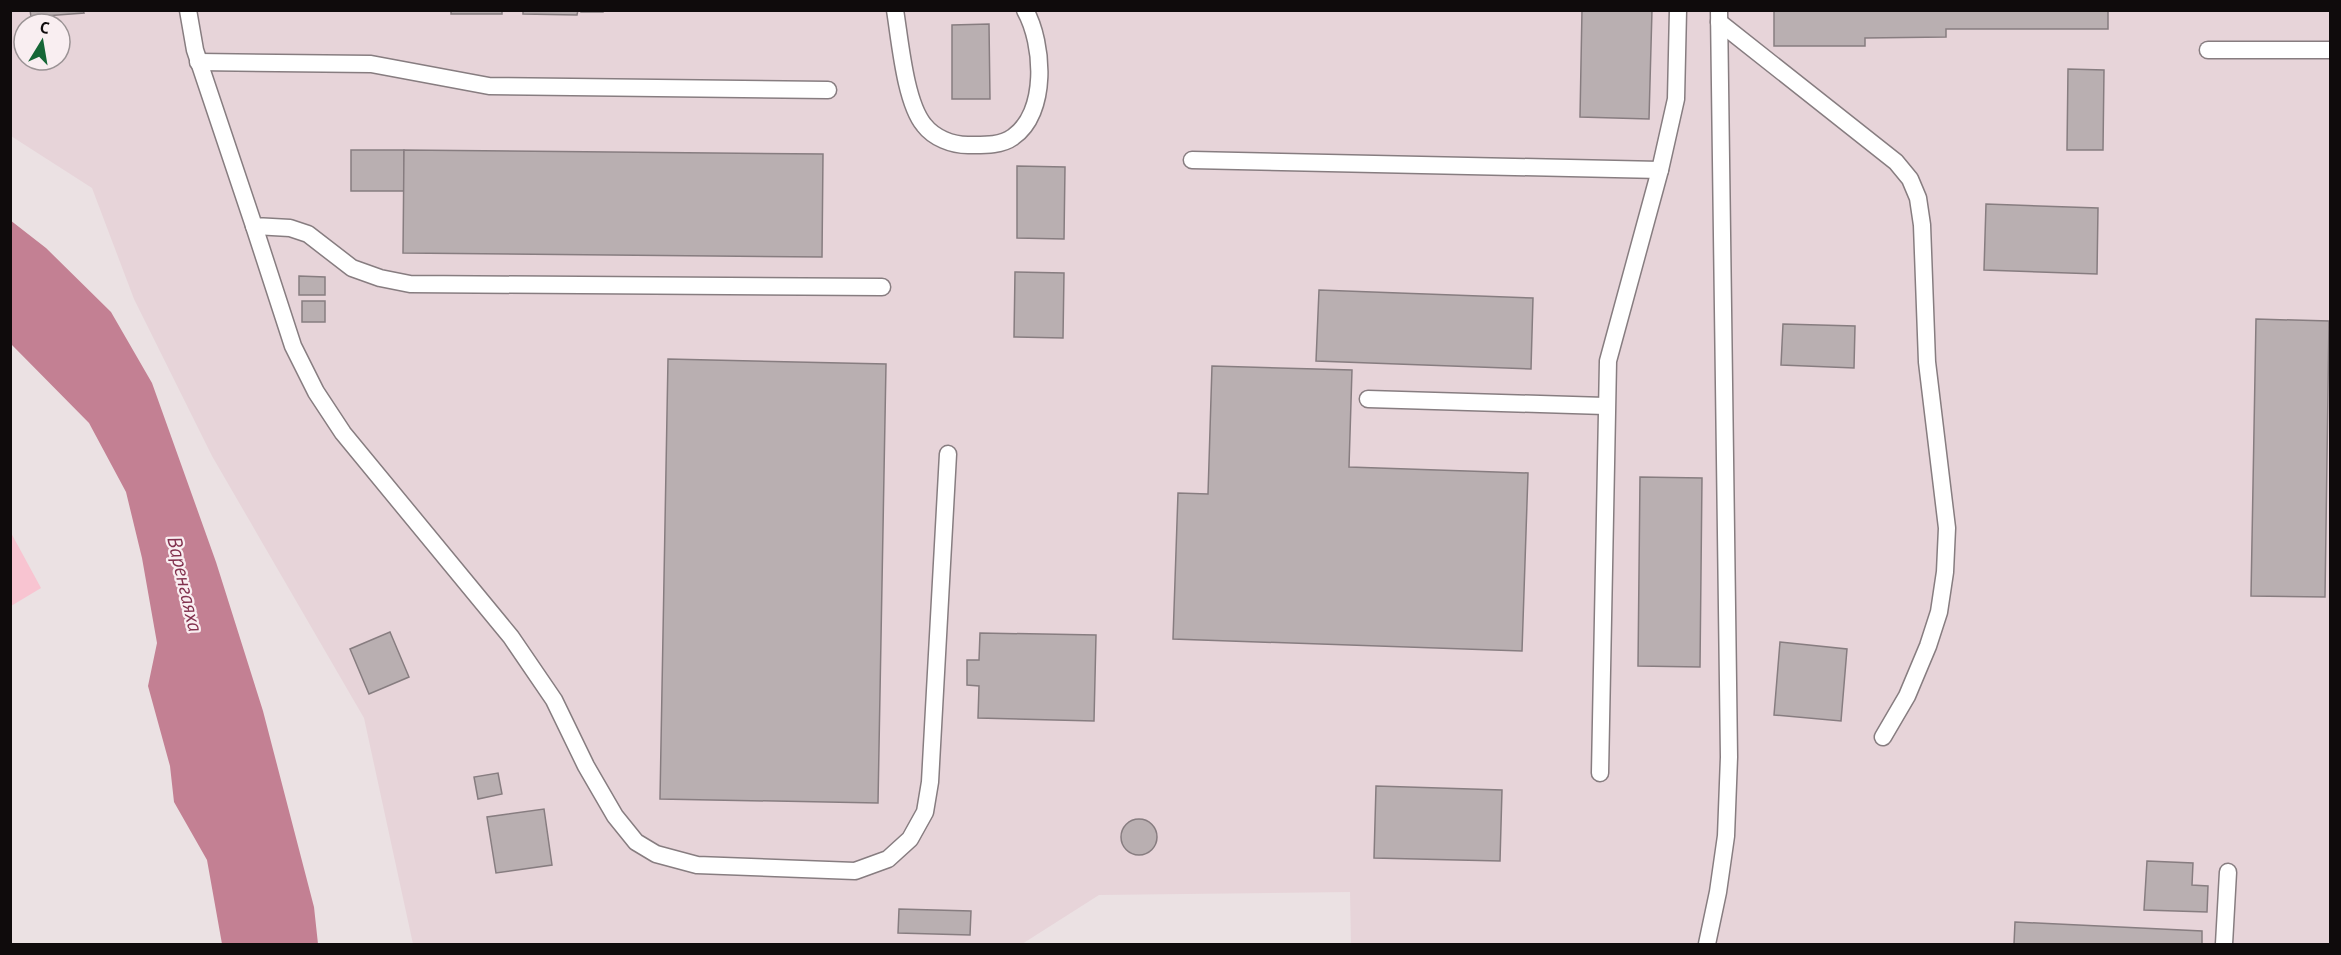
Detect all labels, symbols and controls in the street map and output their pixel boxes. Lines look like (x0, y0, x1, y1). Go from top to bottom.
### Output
north arrow (12, 12, 72, 72)
text: С (39, 17, 51, 38)
water label: Варенгаяха (161, 534, 209, 634)

